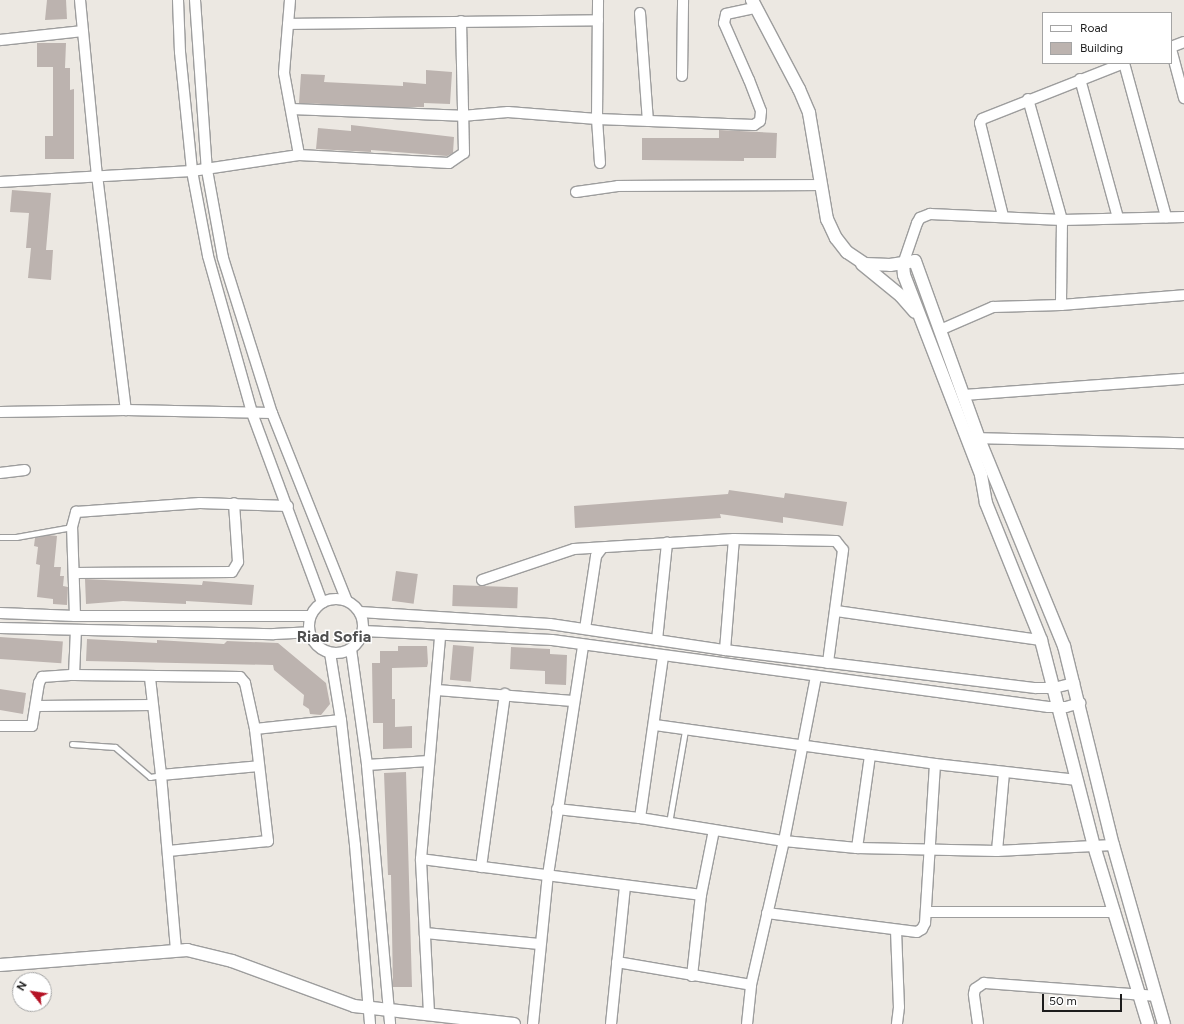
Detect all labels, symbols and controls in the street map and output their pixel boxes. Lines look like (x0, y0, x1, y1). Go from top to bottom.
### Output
legend (1042, 12, 1172, 64)
text: Road (1080, 21, 1108, 35)
text: Building (1080, 41, 1123, 55)
district label: Riad Sofia (297, 627, 371, 647)
north arrow (12, 972, 52, 1012)
text: N (14, 979, 30, 993)
scale bar (1044, 986, 1124, 1012)
text: 50 m (1049, 994, 1077, 1008)

